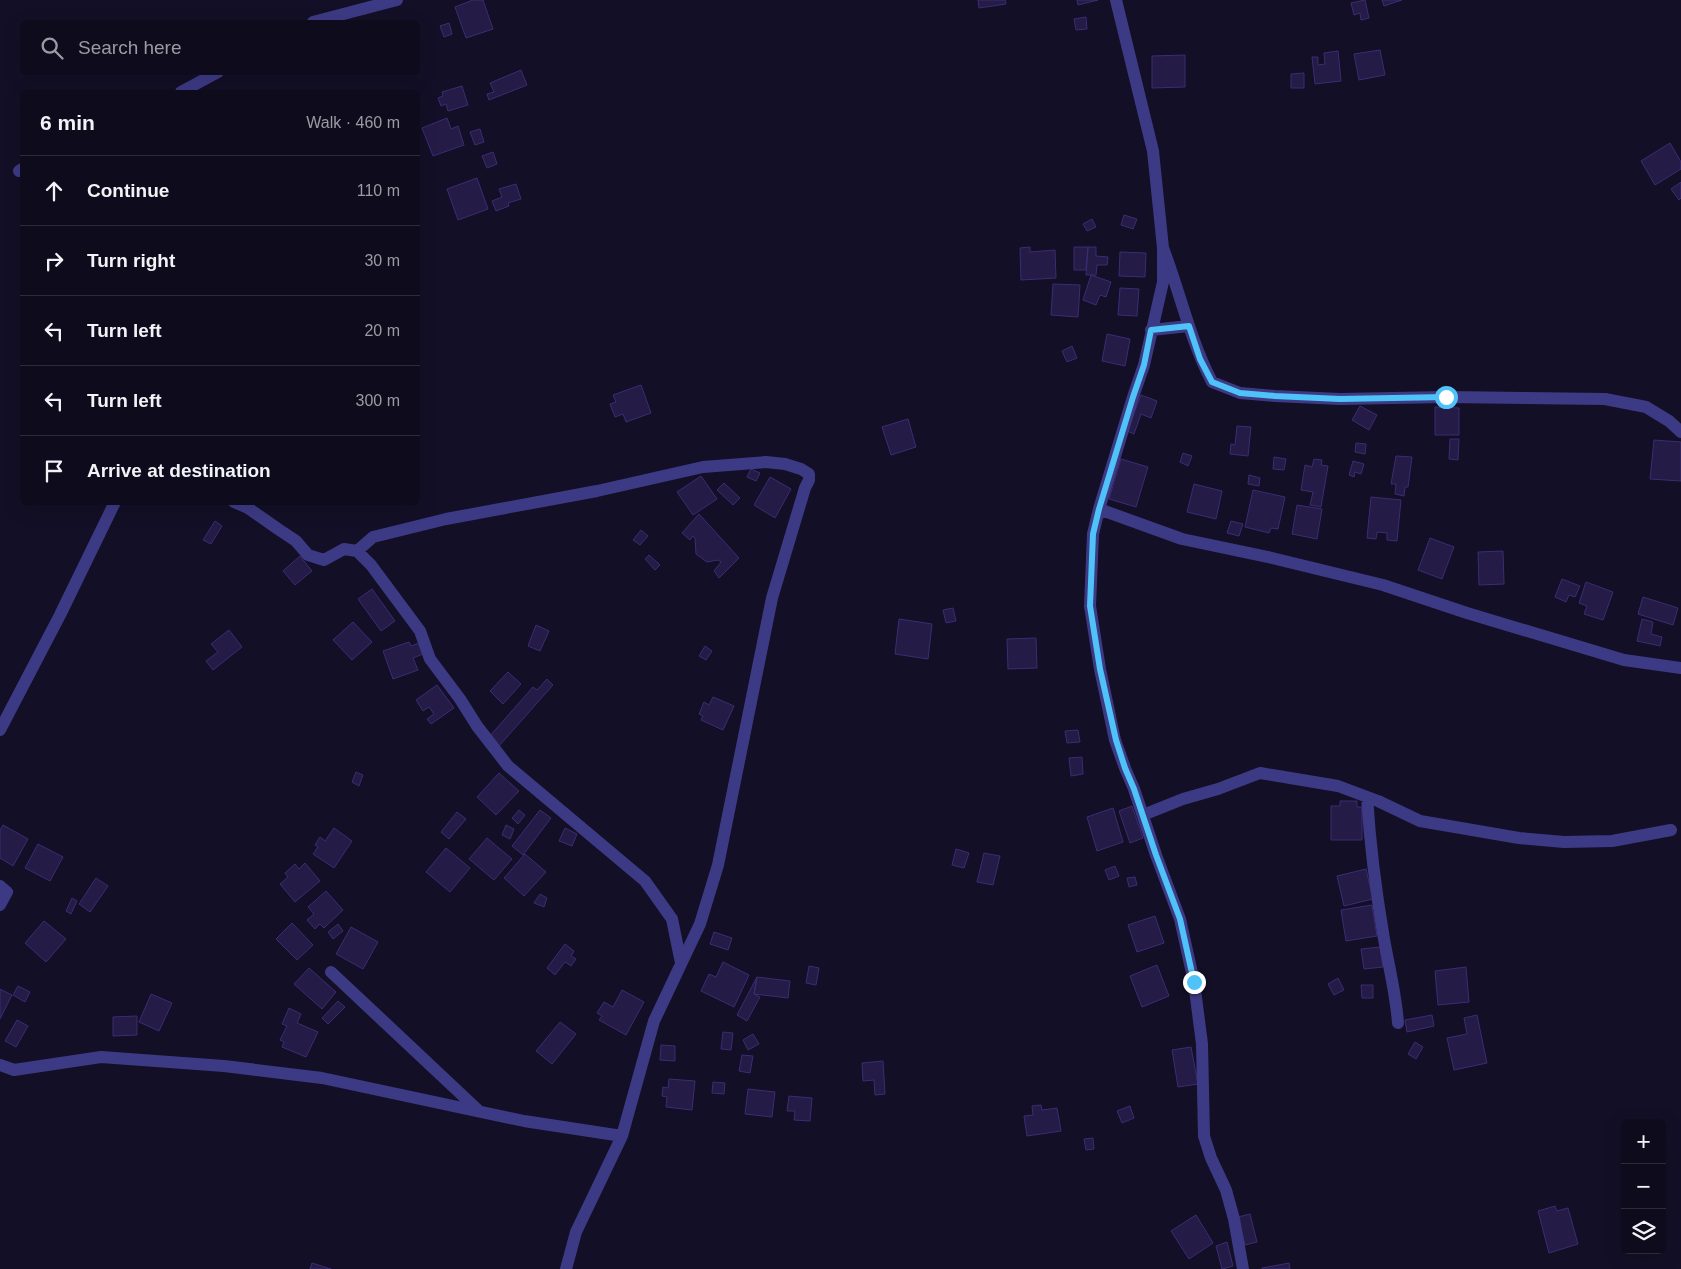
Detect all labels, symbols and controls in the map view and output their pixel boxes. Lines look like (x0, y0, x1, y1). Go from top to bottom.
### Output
search box (20, 20, 420, 75)
icon: search (38, 34, 66, 62)
text: Search here (78, 37, 182, 58)
text: 6 min (40, 111, 95, 134)
text: Walk · 460 m (306, 114, 400, 131)
icon: ahead (40, 177, 68, 205)
text: Continue (87, 180, 169, 201)
text: 110 m (357, 182, 400, 199)
icon: right (40, 247, 68, 275)
text: Turn right (87, 250, 175, 271)
text: 30 m (364, 252, 400, 269)
icon: left (40, 317, 68, 345)
text: Turn left (87, 320, 162, 341)
text: 20 m (364, 322, 400, 339)
route start (1435, 386, 1458, 409)
icon: left (40, 387, 68, 415)
text: Turn left (87, 390, 162, 411)
text: 300 m (356, 392, 400, 409)
icon: arrive (40, 457, 68, 485)
text: Arrive at destination (87, 460, 271, 481)
route end (1183, 971, 1206, 994)
map controls (1621, 1119, 1666, 1254)
button: + (1621, 1119, 1666, 1164)
button: − (1621, 1164, 1666, 1209)
button: layers (1621, 1209, 1666, 1254)

